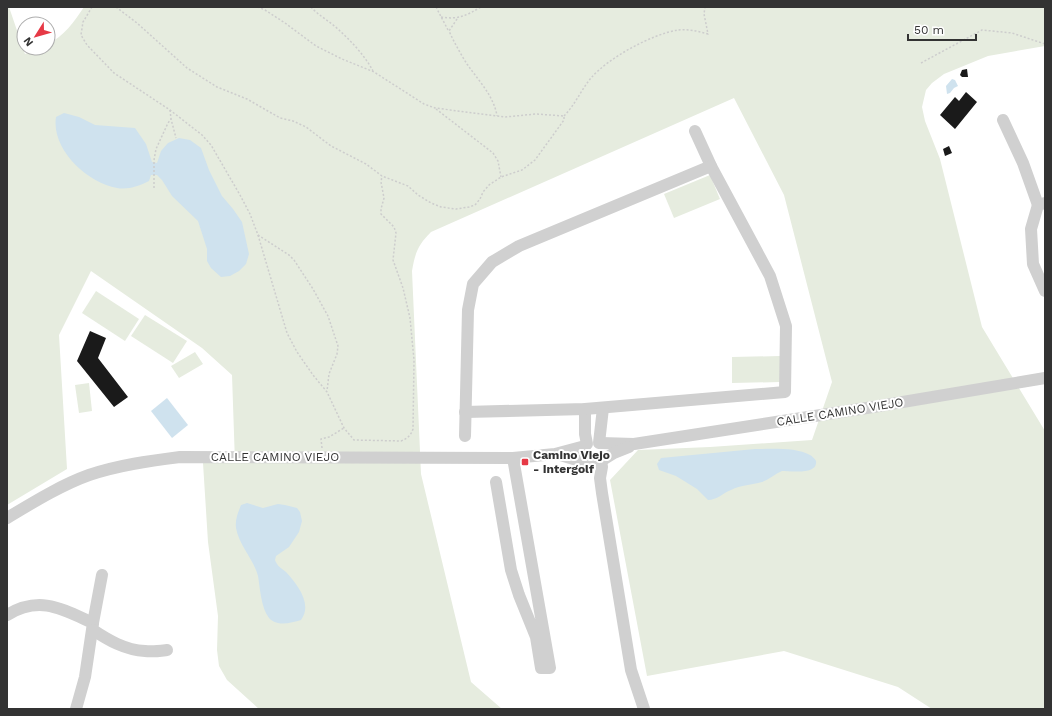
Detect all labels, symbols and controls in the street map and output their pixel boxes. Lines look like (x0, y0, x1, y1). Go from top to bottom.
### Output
north arrow (16, 16, 56, 56)
scale bar (908, 16, 976, 42)
text: 50 m (914, 23, 944, 37)
text: N (21, 35, 36, 49)
street label: CALLE CAMINO VIEJO (776, 395, 904, 429)
place label: Camino Viejo - Intergolf (533, 448, 610, 476)
street label: CALLE CAMINO VIEJO (211, 450, 339, 464)
marker: Camino Viejo - Intergolf (520, 457, 530, 467)

